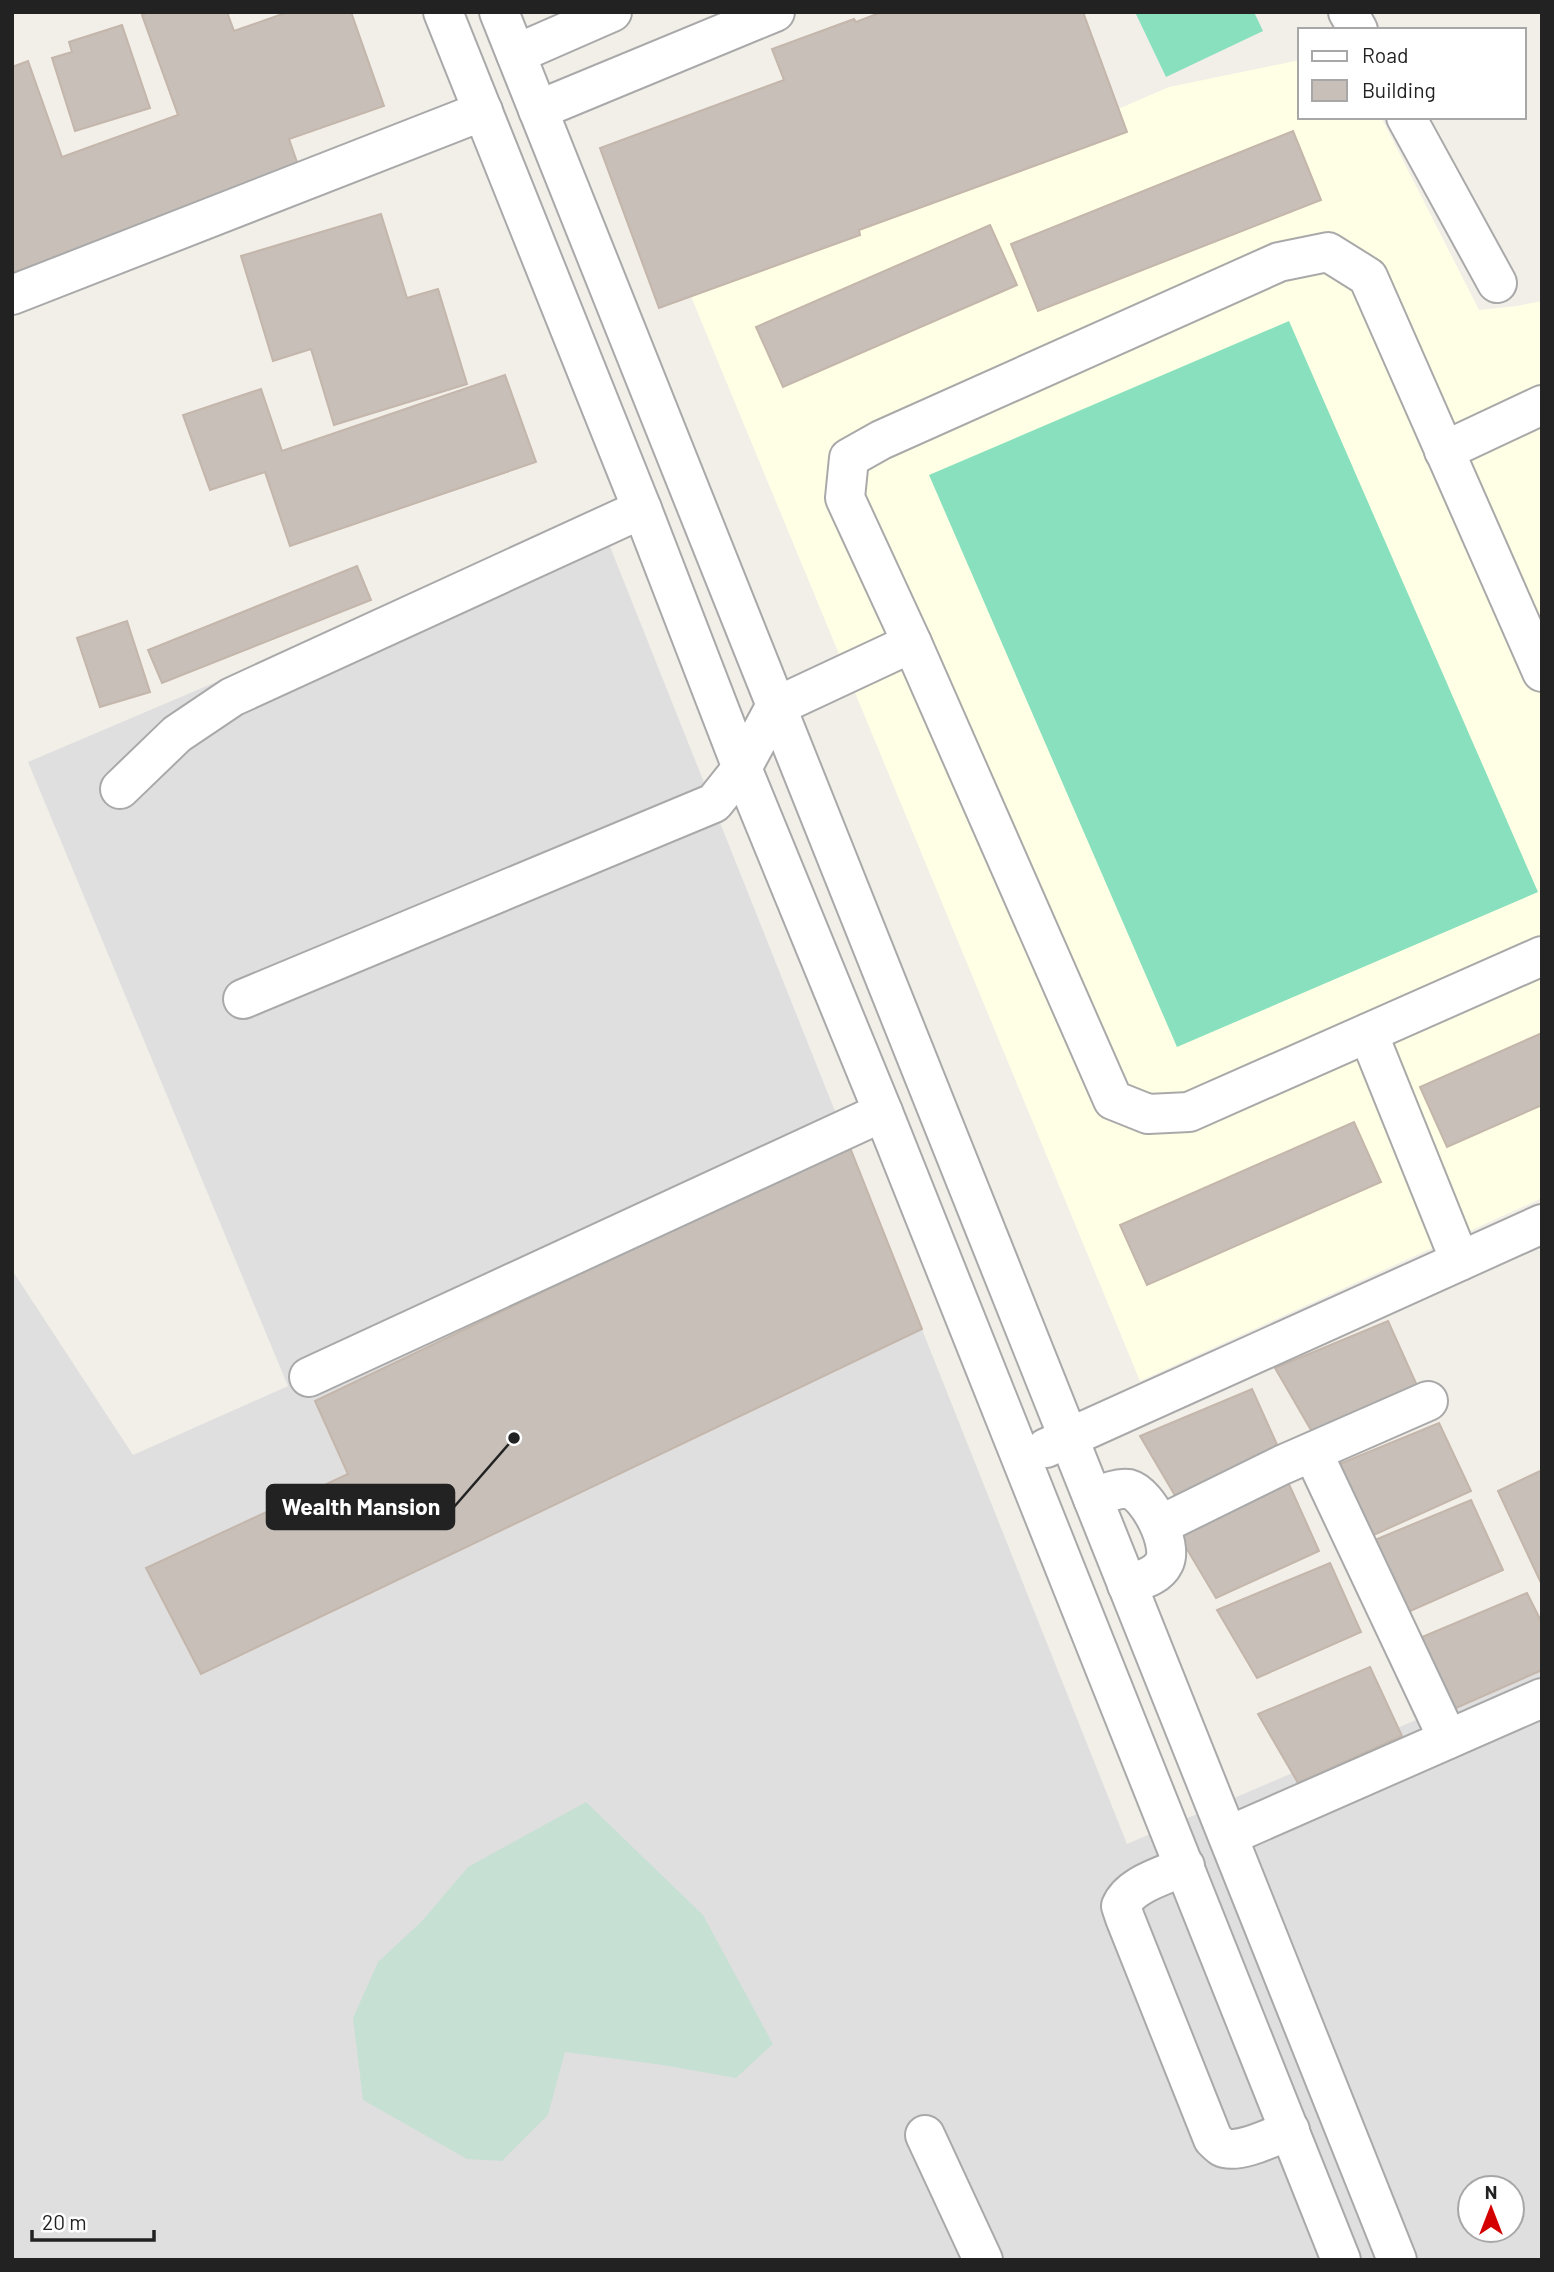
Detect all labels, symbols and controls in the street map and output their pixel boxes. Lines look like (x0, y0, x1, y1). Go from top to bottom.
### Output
legend (1298, 28, 1526, 119)
text: Road (1362, 42, 1408, 67)
text: Building (1362, 77, 1436, 102)
callout: Wealth Mansion (267, 1485, 454, 1529)
text: Wealth Mansion (282, 1492, 440, 1520)
north arrow (1456, 2174, 1526, 2244)
text: N (1485, 2180, 1497, 2203)
scale bar (32, 2198, 154, 2242)
text: 20 m (42, 2209, 87, 2234)

